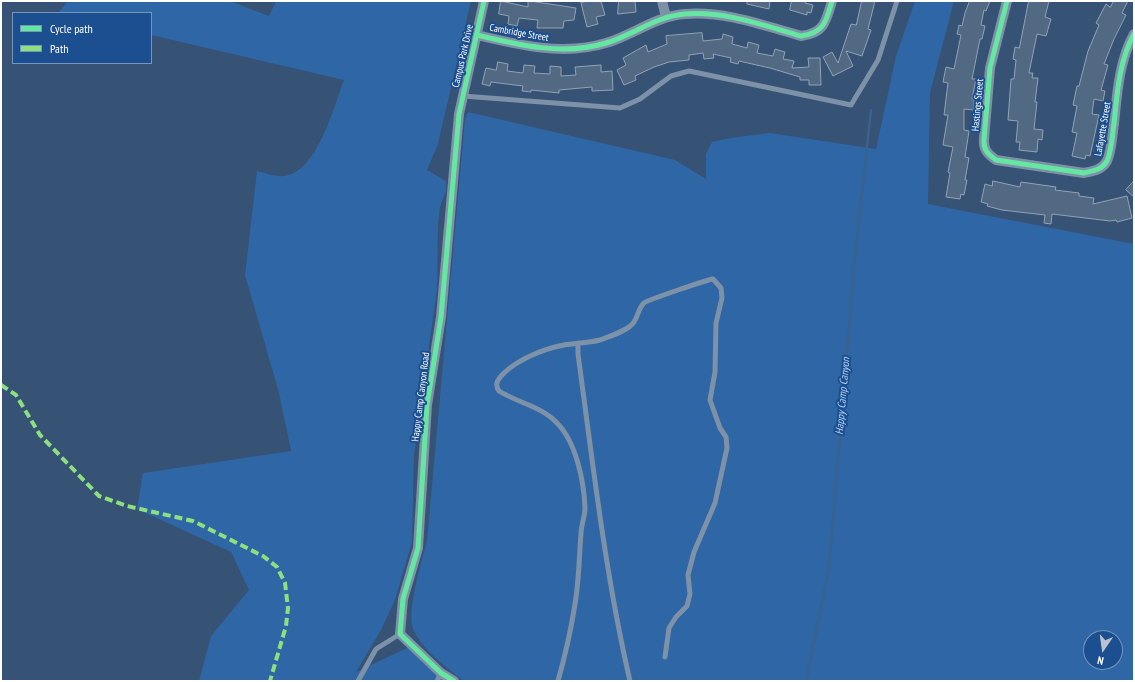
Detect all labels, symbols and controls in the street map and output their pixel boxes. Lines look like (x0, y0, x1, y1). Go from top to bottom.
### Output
legend (12, 12, 152, 64)
text: Cycle path (50, 21, 93, 36)
street label: Cambridge Street (489, 22, 549, 44)
street label: Campus Park Drive (450, 23, 476, 89)
text: Path (50, 41, 68, 56)
street label: Hastings Street (970, 78, 986, 132)
street label: Lafayette Street (1092, 101, 1114, 157)
street label: Happy Camp Canyon Road (410, 352, 432, 442)
water label: Happy Camp Canyon (833, 357, 853, 435)
north arrow (1083, 630, 1123, 670)
text: N (1096, 653, 1105, 668)

